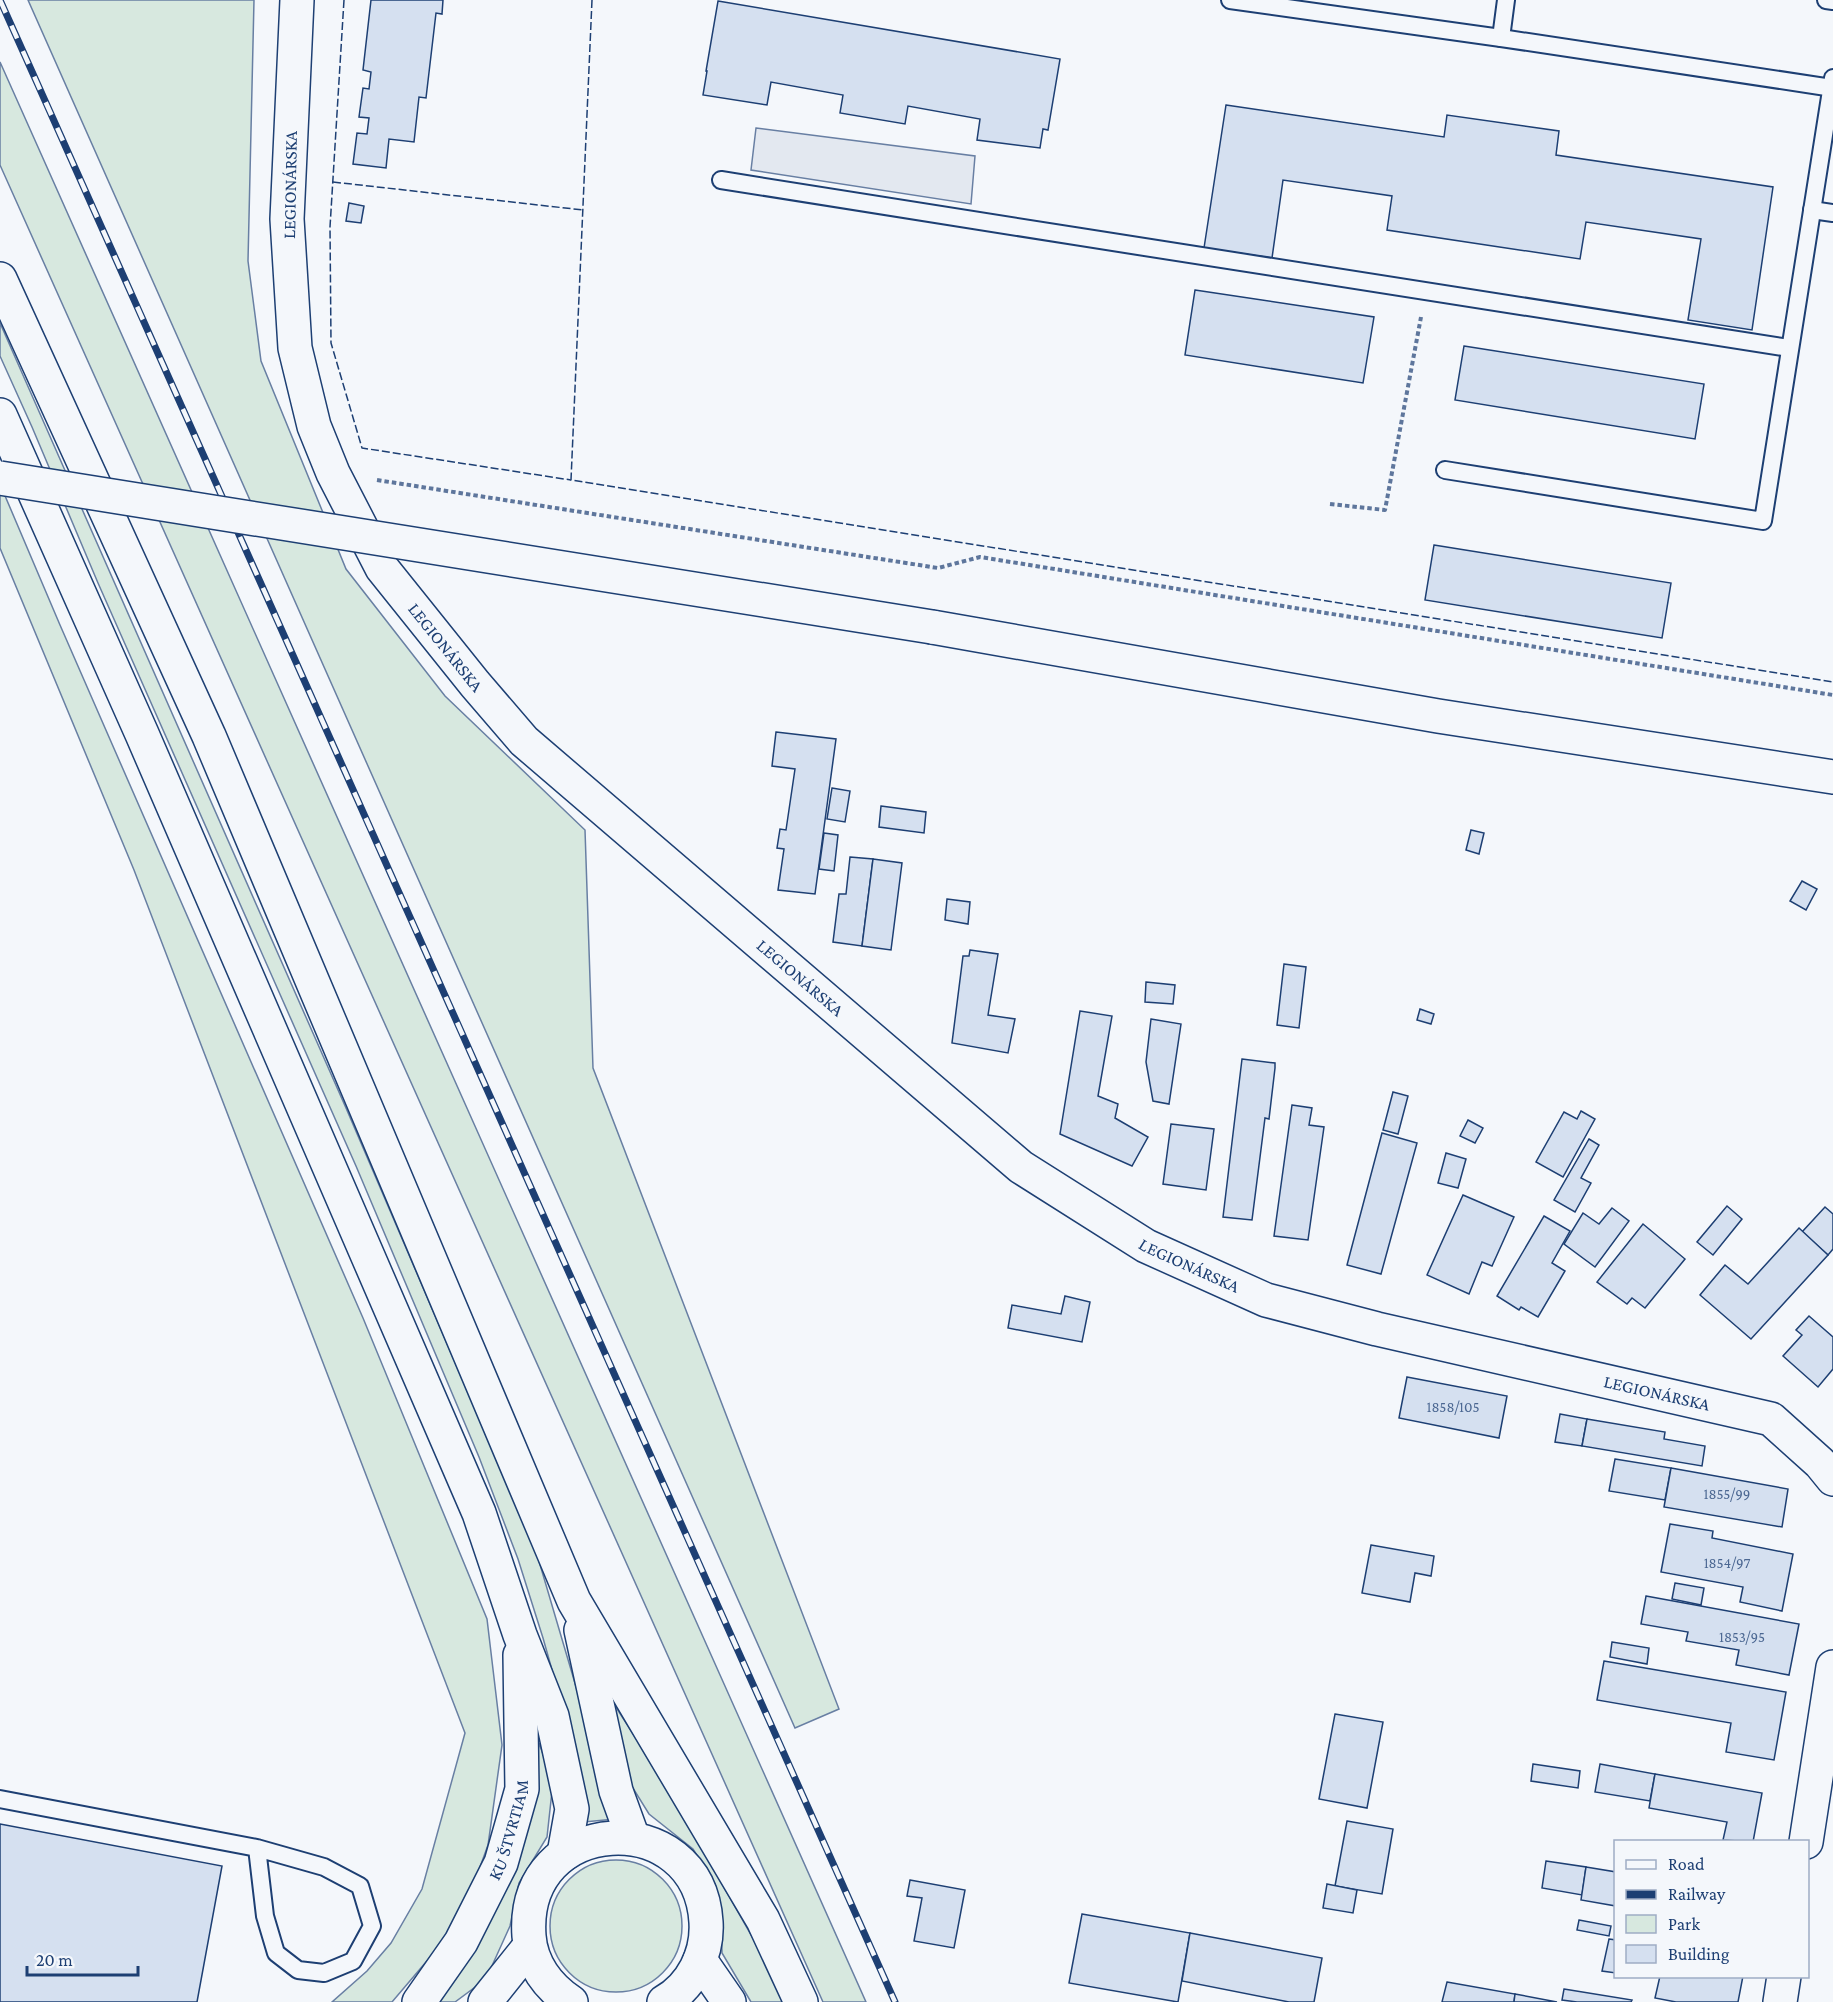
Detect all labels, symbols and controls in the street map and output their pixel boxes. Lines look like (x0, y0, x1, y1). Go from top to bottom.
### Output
street label: LEGIONÁRSKA (279, 130, 301, 239)
street label: LEGIONÁRSKA (404, 599, 488, 696)
street label: LEGIONÁRSKA (753, 935, 848, 1021)
street label: LEGIONÁRSKA (1135, 1234, 1243, 1297)
street label: LEGIONÁRSKA (1602, 1371, 1712, 1415)
house number: 1858/105 (1427, 1399, 1479, 1415)
house number: 1855/99 (1704, 1486, 1750, 1502)
house number: 1854/97 (1704, 1555, 1750, 1571)
house number: 1853/95 (1719, 1629, 1765, 1645)
street label: KU ŠTVRTIAM (484, 1780, 532, 1883)
legend (1614, 1840, 1809, 1978)
text: Road (1668, 1854, 1705, 1874)
text: Railway (1668, 1884, 1726, 1904)
text: Park (1668, 1914, 1700, 1934)
scale bar (27, 1939, 138, 1977)
text: Building (1668, 1944, 1730, 1964)
text: 20 m (36, 1950, 73, 1970)

